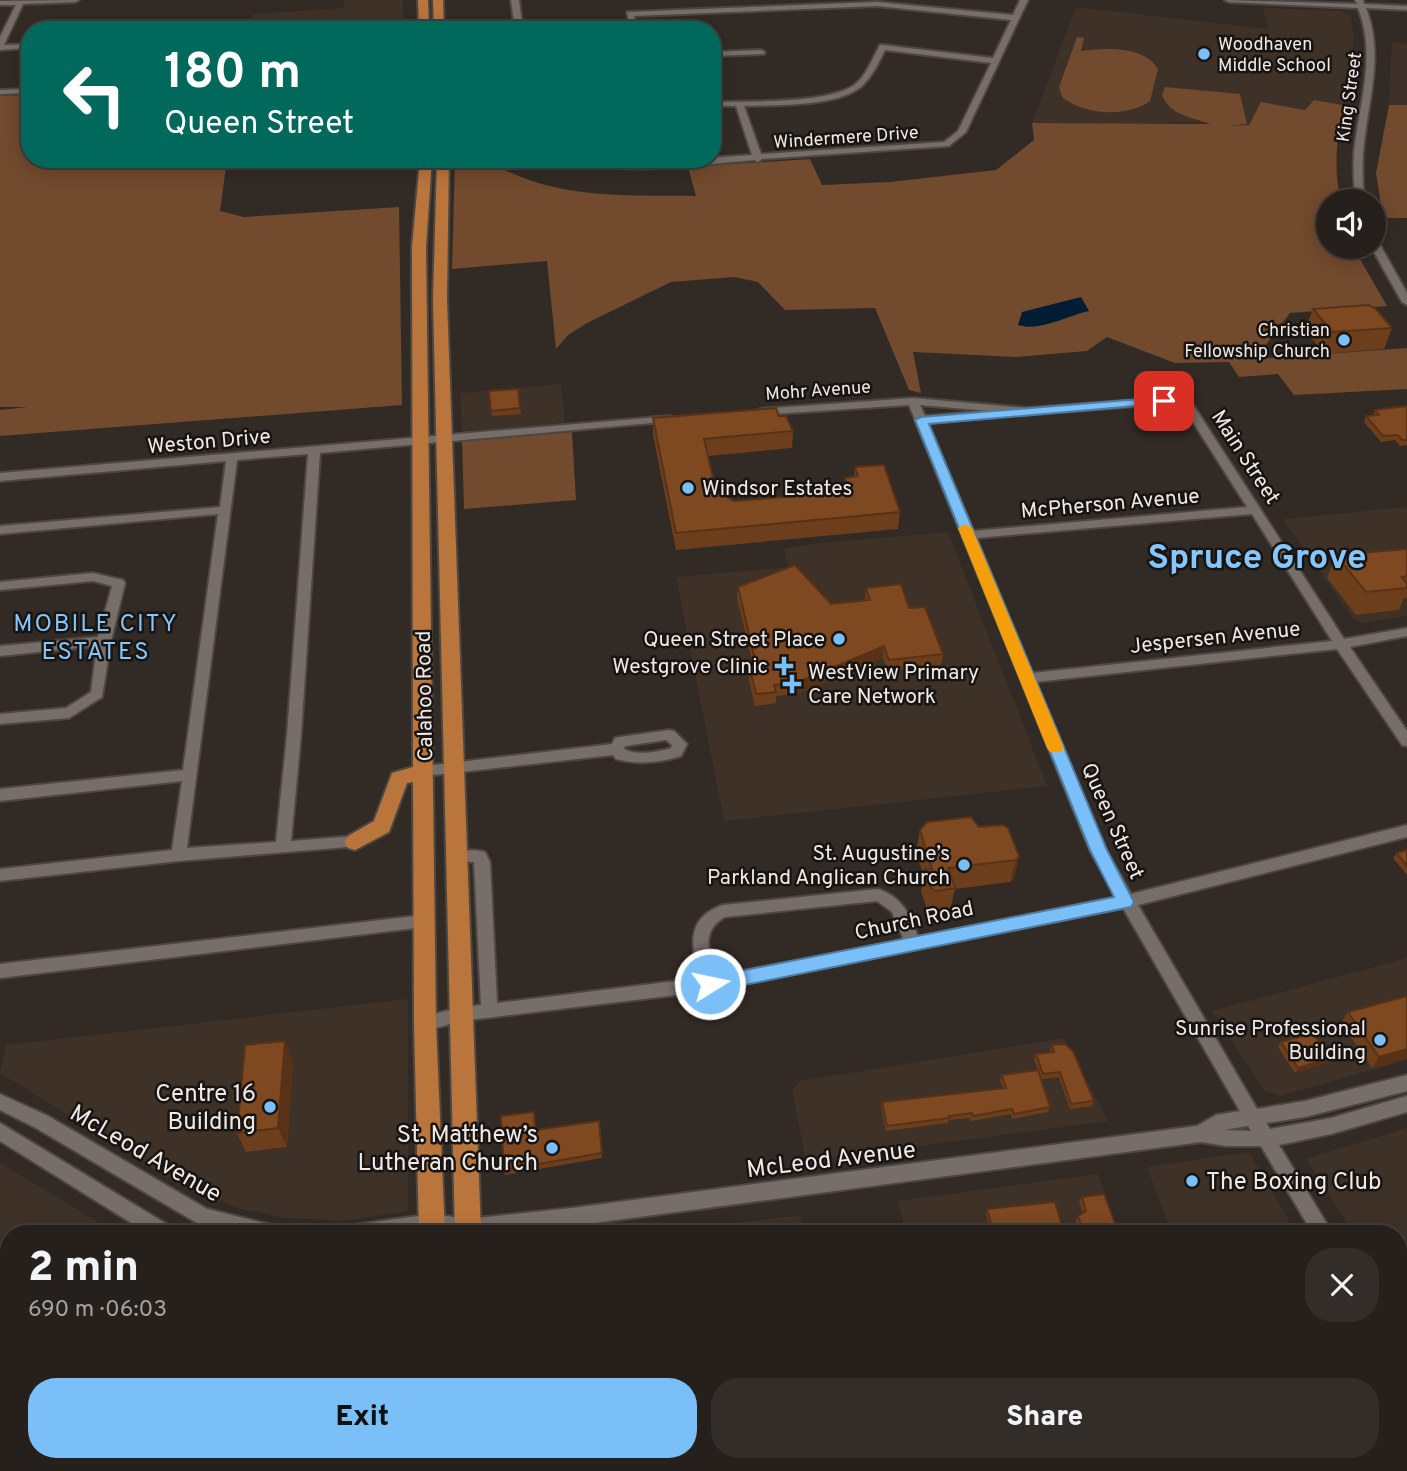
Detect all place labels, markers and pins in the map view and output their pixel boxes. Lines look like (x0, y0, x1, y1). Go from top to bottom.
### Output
place label: Woodhaven Middle School (1218, 34, 1331, 78)
marker: Woodhaven Middle School (1196, 46, 1212, 62)
place label: Christian Fellowship Church (1184, 320, 1330, 364)
marker: Christian Fellowship Church (1336, 332, 1352, 348)
pin (1134, 371, 1194, 431)
place label: Windsor Estates (702, 476, 852, 503)
marker: Windsor Estates (680, 480, 696, 496)
place label: Queen Street Place (643, 627, 825, 654)
marker: Queen Street Place (831, 631, 847, 647)
place label: Westgrove Clinic (612, 654, 768, 681)
marker: Westgrove Clinic (774, 656, 794, 676)
place label: WestView Primary Care Network (808, 660, 979, 711)
marker: WestView Primary Care Network (782, 674, 802, 694)
place label: St. Augustine’s Parkland Anglican Church (707, 841, 950, 892)
marker: St. Augustine’s Parkland Anglican Church (956, 857, 972, 873)
place label: Sunrise Professional Building (1175, 1016, 1366, 1067)
marker: Sunrise Professional Building (1372, 1032, 1388, 1048)
place label: Centre 16 Building (155, 1080, 256, 1138)
marker: Centre 16 Building (262, 1099, 278, 1115)
place label: St. Matthew’s Lutheran Church (358, 1121, 538, 1179)
marker: St. Matthew’s Lutheran Church (544, 1140, 560, 1156)
place label: The Boxing Club (1206, 1168, 1382, 1198)
marker: The Boxing Club (1184, 1173, 1200, 1189)

